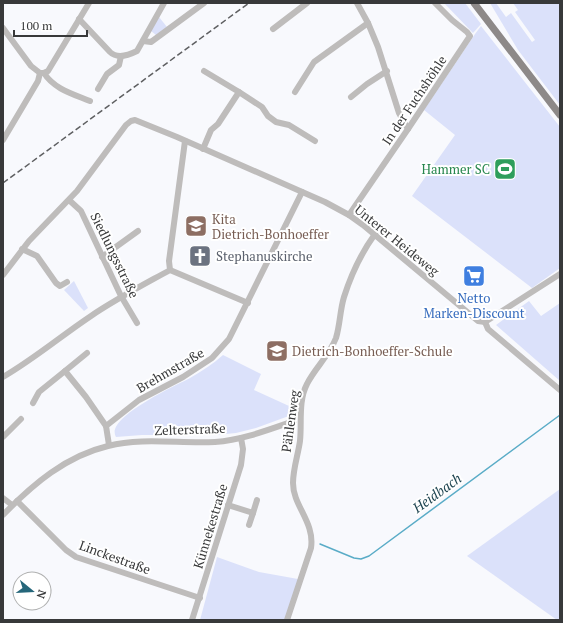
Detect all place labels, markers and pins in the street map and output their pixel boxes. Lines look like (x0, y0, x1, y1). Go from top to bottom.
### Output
sports icon: Hammer SC (492, 156, 518, 182)
place label: Hammer SC (422, 160, 490, 178)
place label: Kita Dietrich-Bonhoeffer (212, 210, 329, 243)
school or university icon: Kita Dietrich-Bonhoeffer (183, 213, 209, 239)
church icon: Stephanuskirche (187, 243, 213, 269)
place label: Stephanuskirche (216, 247, 313, 265)
supermarket icon: Netto Marken-Discount (461, 263, 487, 289)
place label: Netto Marken-Discount (424, 289, 525, 322)
school or university icon: Dietrich-Bonhoeffer-Schule (264, 338, 290, 364)
place label: Dietrich-Bonhoeffer-Schule (292, 342, 453, 360)

